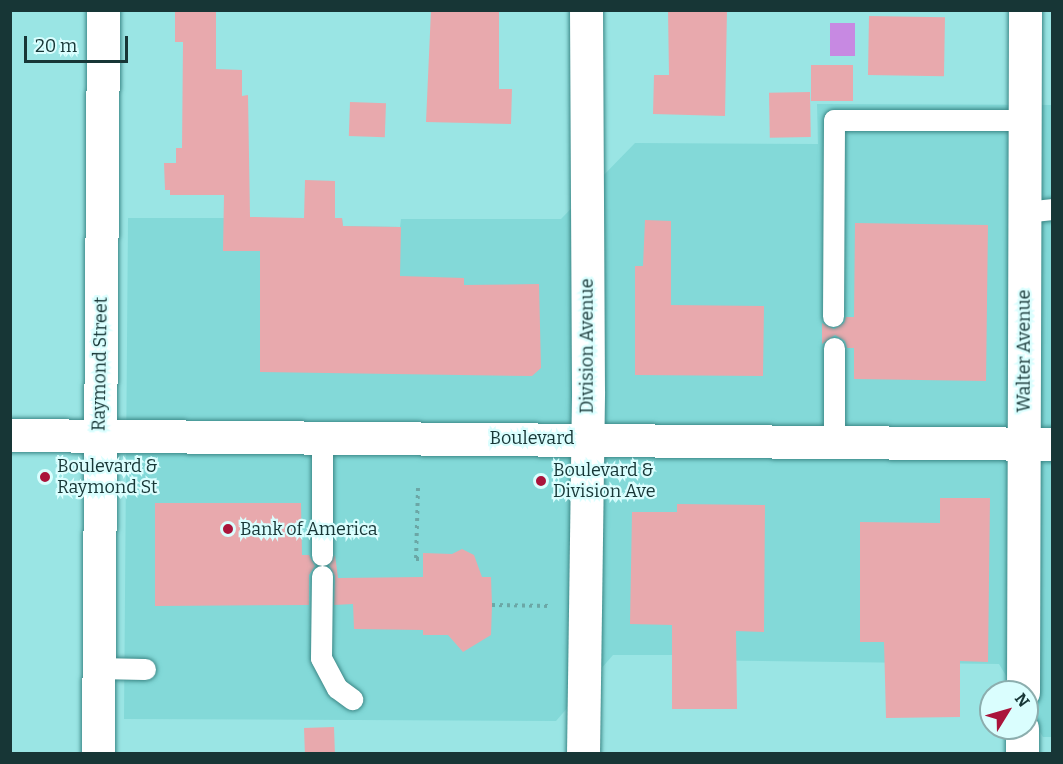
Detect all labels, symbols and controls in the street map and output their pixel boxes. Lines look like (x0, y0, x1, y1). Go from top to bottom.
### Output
scale bar (27, 24, 130, 62)
text: 20 m (35, 35, 77, 57)
street label: Division Avenue (576, 279, 598, 413)
street label: Walter Avenue (1013, 290, 1035, 412)
street label: Raymond Street (88, 297, 112, 431)
street label: Boulevard (490, 427, 574, 449)
place label: Boulevard & Raymond St (57, 456, 158, 498)
place label: Boulevard & Division Ave (553, 460, 656, 502)
marker: Boulevard & Raymond St (38, 470, 52, 484)
marker: Boulevard & Division Ave (534, 474, 548, 488)
place label: Bank of America (240, 518, 378, 540)
marker: Bank of America (221, 522, 235, 536)
north arrow (979, 680, 1039, 740)
text: N (1011, 689, 1033, 711)

